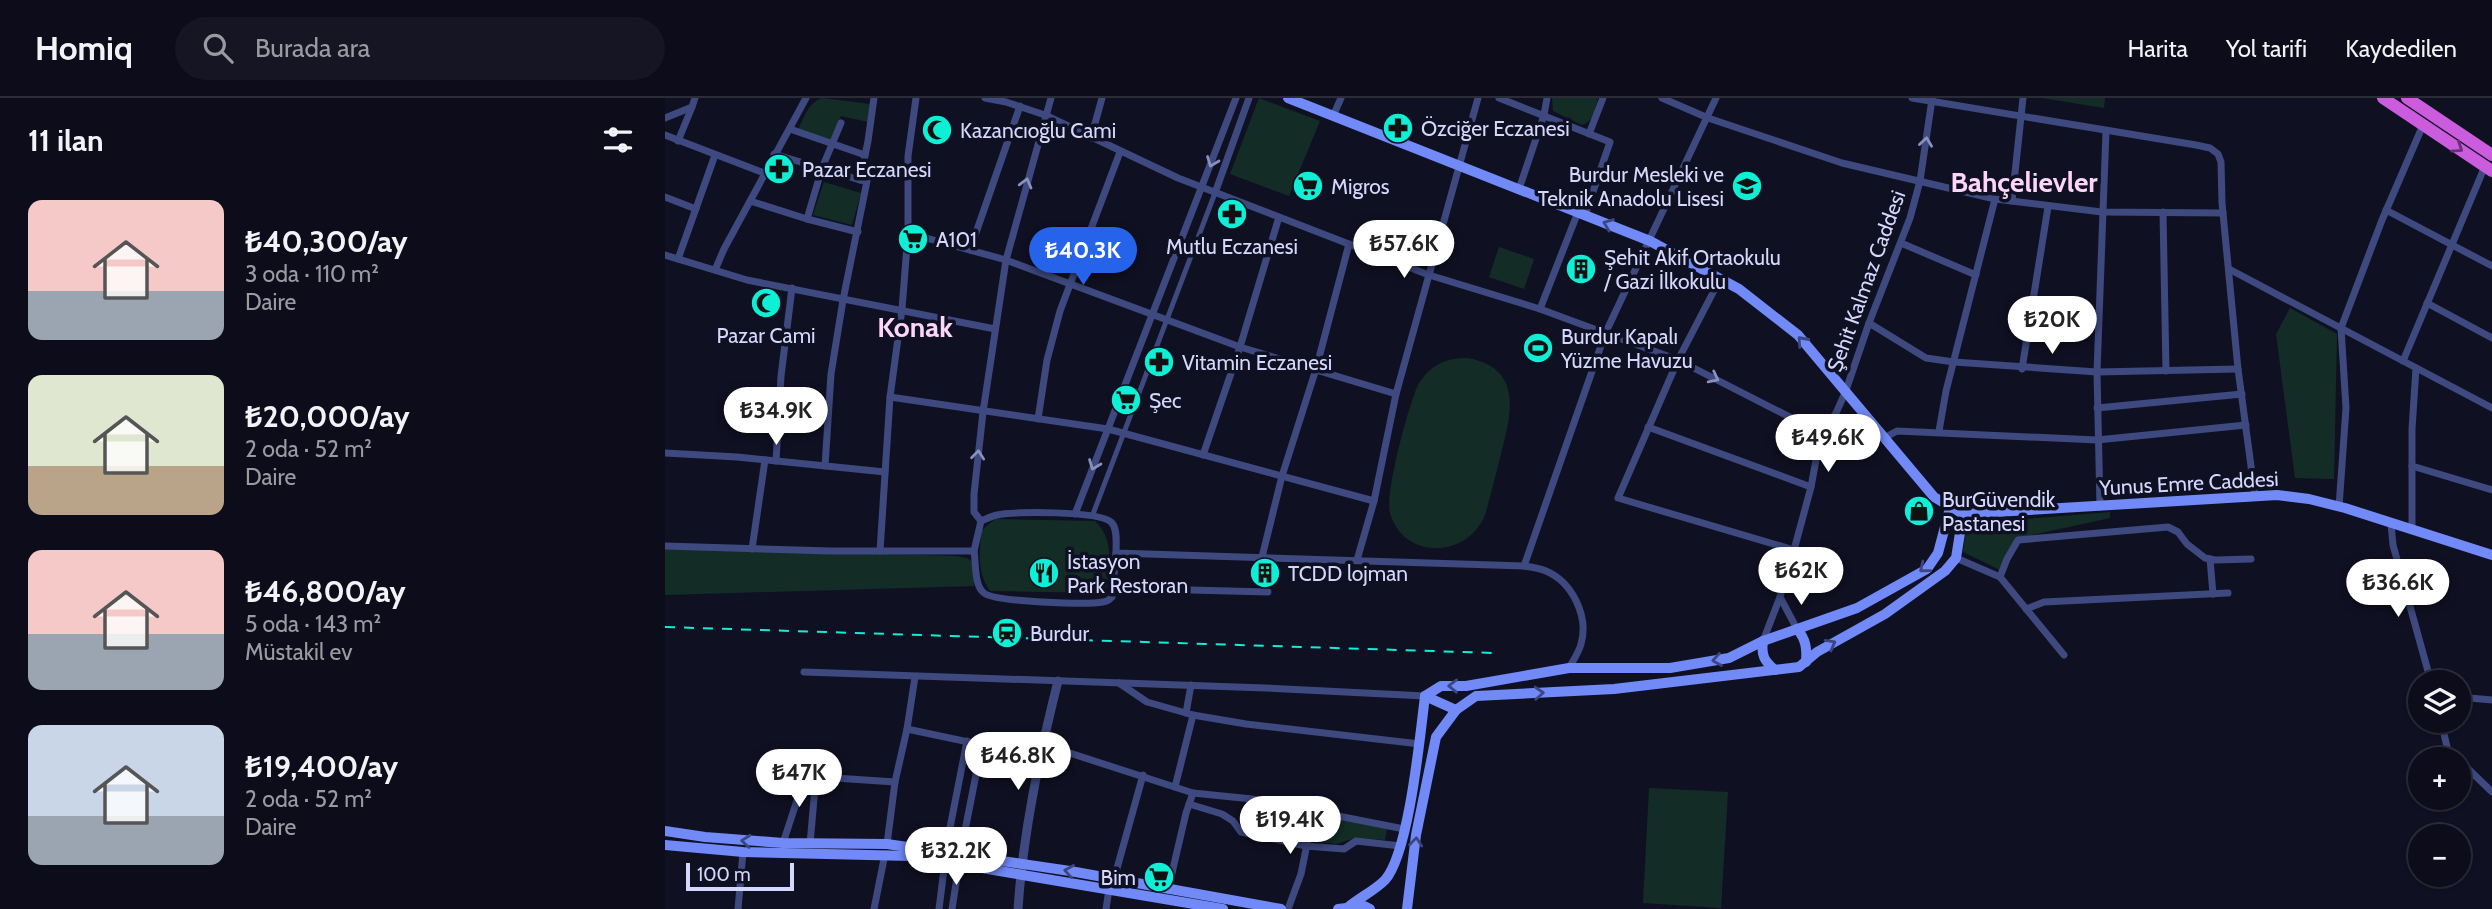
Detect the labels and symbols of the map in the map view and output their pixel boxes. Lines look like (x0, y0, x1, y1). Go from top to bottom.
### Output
pharmacy icon: Özciğer Eczanesi (1381, 111, 1415, 145)
mosque icon: Kazancıoğlu Cami (920, 113, 954, 147)
place label: Özciğer Eczanesi (1421, 116, 1570, 141)
place label: Kazancıoğlu Cami (960, 118, 1116, 143)
one-way arrow (1918, 137, 1933, 148)
one-way arrow (2450, 140, 2463, 152)
pharmacy icon: Pazar Eczanesi (762, 152, 796, 186)
one-way arrow (1206, 155, 1220, 167)
place label: Pazar Eczanesi (802, 157, 932, 182)
place label: Burdur Mesleki ve Teknik Anadolu Lisesi (1538, 162, 1724, 211)
district label: Bahçelievler (1950, 165, 2098, 199)
supermarket icon: Migros (1291, 169, 1325, 203)
school or university icon: Burdur Mesleki ve Teknik Anadolu Lisesi (1730, 169, 1764, 203)
place label: Migros (1331, 174, 1390, 199)
one-way arrow (1018, 177, 1032, 189)
street label: Şehit Kalmaz Caddesi (1822, 187, 1910, 375)
pharmacy icon: Mutlu Eczanesi (1215, 197, 1249, 231)
one-way arrow (1603, 219, 1615, 233)
pin: ₺57.6K (1347, 220, 1461, 280)
supermarket icon: A101 (896, 222, 930, 256)
place label: A101 (936, 227, 977, 252)
pin: ₺40.3K (1026, 228, 1140, 287)
place label: Mutlu Eczanesi (1166, 234, 1298, 259)
place label: Şehit Akif Ortaokulu / Gazi İlkokulu (1603, 245, 1781, 294)
building icon: Şehit Akif Ortaokulu / Gazi İlkokulu (1564, 252, 1598, 286)
mosque icon: Pazar Cami (749, 286, 783, 320)
pin: ₺20K (2011, 296, 2093, 356)
district label: Konak (877, 310, 953, 344)
place label: Pazar Cami (716, 323, 816, 348)
place label: Burdur Kapalı Yüzme Havuzu (1560, 324, 1693, 373)
sports icon: Burdur Kapalı Yüzme Havuzu (1521, 331, 1555, 365)
one-way arrow (1797, 336, 1810, 349)
pharmacy icon: Vitamin Eczanesi (1142, 345, 1176, 379)
place label: Vitamin Eczanesi (1182, 350, 1332, 375)
one-way arrow (1707, 370, 1719, 384)
supermarket icon: Şec (1109, 383, 1143, 417)
pin: ₺34.9K (719, 388, 833, 447)
place label: Şec (1149, 388, 1182, 413)
pin: ₺49.6K (1771, 414, 1885, 474)
one-way arrow (971, 449, 986, 461)
one-way arrow (1089, 459, 1103, 471)
street label: Yunus Emre Caddesi (2098, 466, 2279, 500)
place label: BurGüvendik Pastanesi (1942, 487, 2056, 536)
shop icon: BurGüvendik Pastanesi (1902, 494, 1936, 528)
pin: ₺62K (1760, 547, 1842, 607)
place label: İstasyon Park Restoran (1067, 549, 1188, 598)
restaurant icon: İstasyon Park Restoran (1027, 556, 1061, 590)
building icon: TCDD lojman (1248, 556, 1282, 590)
one-way arrow (1919, 560, 1932, 573)
pin: ₺36.6K (2341, 560, 2455, 619)
place label: TCDD lojman (1288, 561, 1408, 587)
station icon: Burdur (990, 616, 1024, 650)
place label: Burdur (1030, 621, 1089, 646)
one-way arrow (1824, 639, 1836, 652)
one-way arrow (1711, 652, 1723, 667)
one-way arrow (1447, 678, 1458, 694)
one-way arrow (1534, 686, 1545, 701)
pin: ₺46.8K (961, 732, 1075, 792)
pin: ₺47K (758, 750, 840, 809)
pin: ₺19.4K (1233, 796, 1347, 856)
pin: ₺32.2K (899, 828, 1013, 887)
one-way arrow (740, 834, 751, 849)
one-way arrow (1408, 836, 1423, 847)
scale bar (686, 860, 795, 892)
supermarket icon: Bim (1142, 860, 1176, 894)
one-way arrow (1064, 864, 1075, 879)
place label: Bim (1101, 865, 1136, 890)

